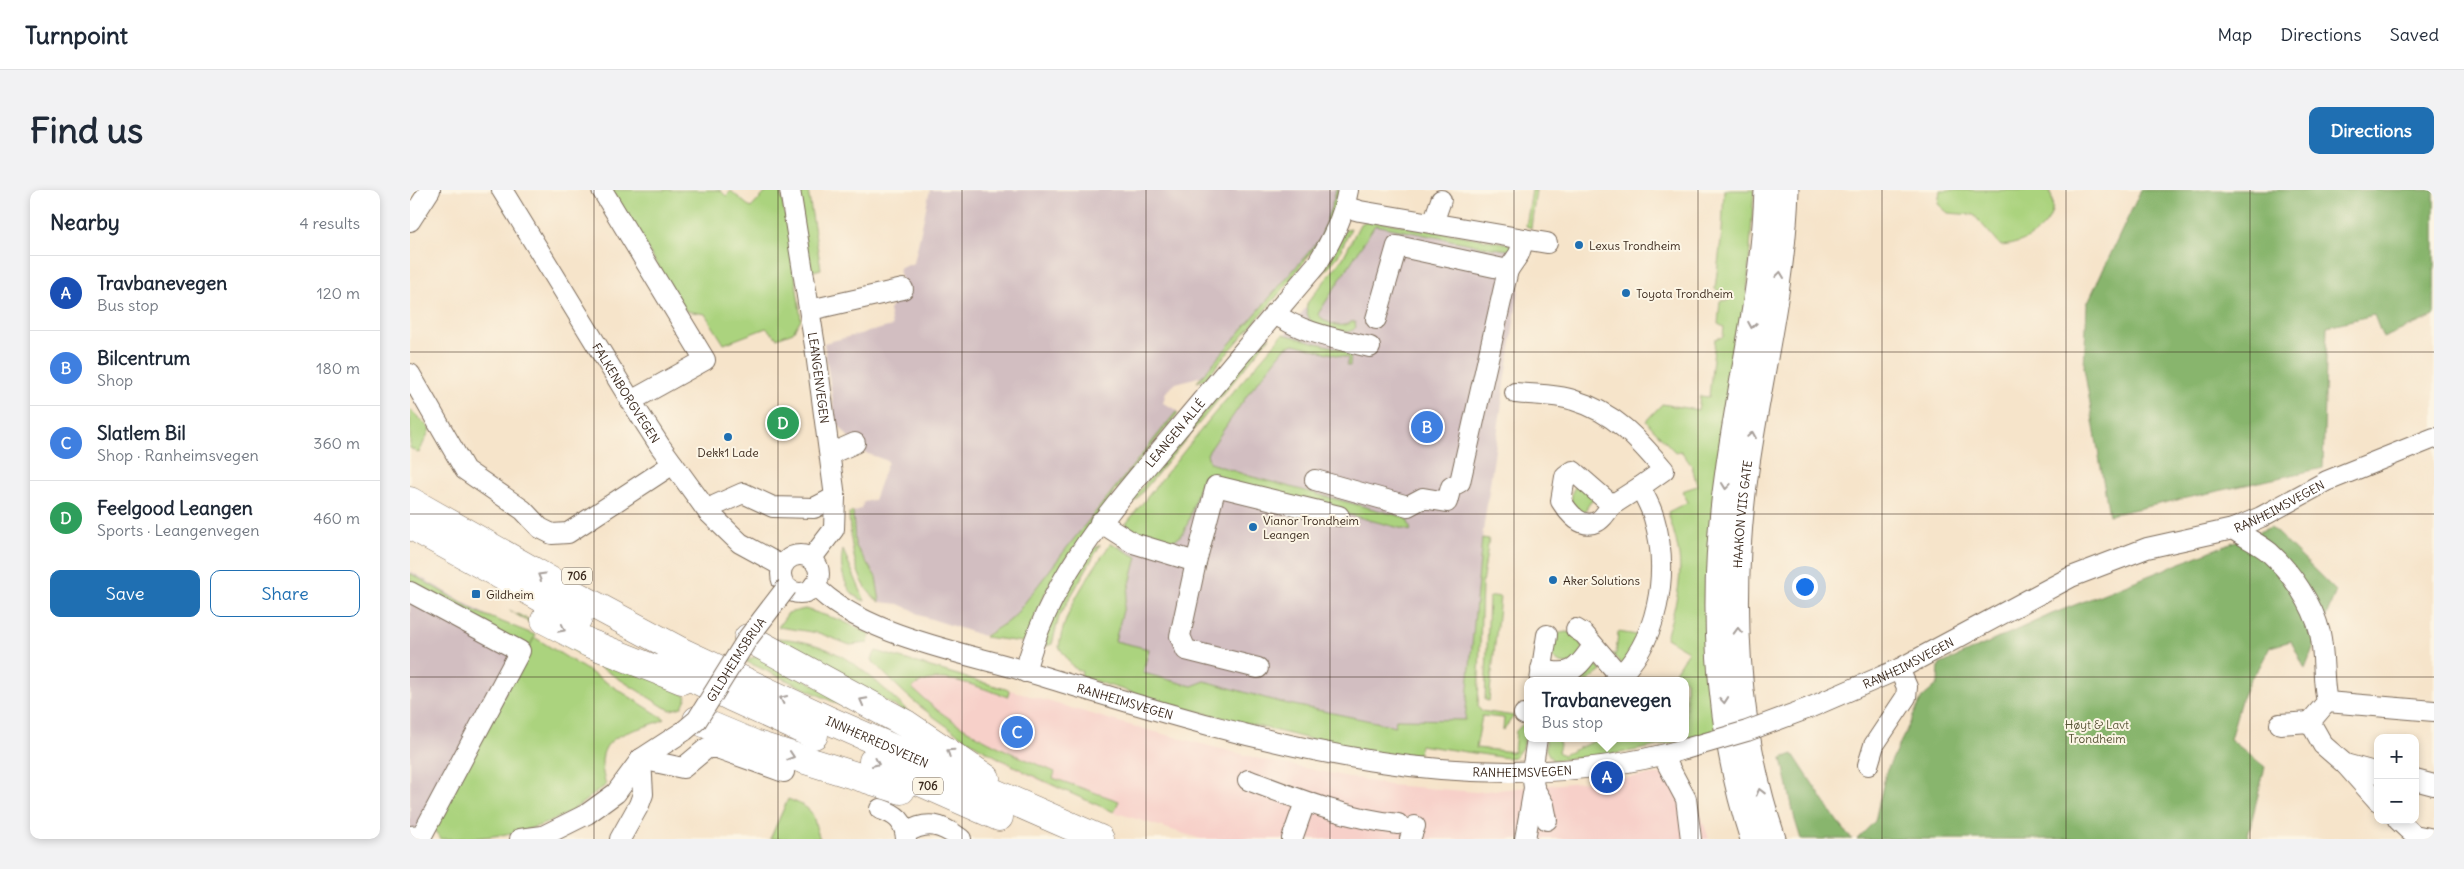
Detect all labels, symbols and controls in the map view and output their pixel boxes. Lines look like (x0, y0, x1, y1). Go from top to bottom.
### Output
text: Turnpoint (25, 20, 128, 50)
text: Map (2217, 23, 2252, 46)
text: Directions (2280, 23, 2362, 46)
text: Saved (2390, 23, 2439, 46)
button: Directions (2309, 107, 2434, 154)
text: Find us (30, 108, 143, 152)
text: Nearby (50, 209, 120, 236)
text: 4 results (299, 213, 360, 233)
place label: Lexus Trondheim (1589, 238, 1681, 253)
marker: Lexus Trondheim (1573, 239, 1585, 251)
one-way arrow (1774, 270, 1785, 278)
text: Travbanevegen (97, 271, 227, 295)
text: A (61, 283, 71, 303)
text: 120 m (317, 283, 360, 303)
place label: Toyota Trondheim (1636, 286, 1734, 301)
marker: Toyota Trondheim (1620, 287, 1632, 299)
text: Bus stop (97, 295, 159, 315)
one-way arrow (1748, 321, 1758, 330)
street label: LEANGENVEGEN (805, 331, 833, 424)
street label: FALKENBORGVEGEN (590, 340, 663, 446)
text: Bilcentrum (97, 346, 190, 370)
text: B (61, 358, 71, 378)
text: 180 m (316, 358, 360, 378)
text: Shop (97, 370, 133, 390)
street label: LEANGEN ALLÉ (1142, 395, 1208, 470)
pin: D (767, 404, 799, 442)
pin: B (1411, 408, 1443, 446)
text: Slatlem Bil (97, 421, 186, 445)
one-way arrow (1746, 430, 1757, 438)
marker: Dekk1 Lade (722, 431, 734, 443)
text: C (61, 433, 71, 453)
text: 360 m (313, 433, 360, 453)
text: Shop · Ranheimsvegen (97, 445, 259, 465)
place label: Dekk1 Lade (697, 445, 759, 460)
street label: HAAKON VIIS GATE (1730, 459, 1755, 568)
street label: RANHEIMSVEGEN (2232, 477, 2327, 535)
one-way arrow (1721, 482, 1732, 490)
text: Feelgood Leangen (97, 496, 253, 520)
text: D (60, 508, 72, 528)
text: 460 m (313, 508, 360, 528)
place label: Vianor Trondheim Leangen (1263, 513, 1360, 542)
text: Sports · Leangenvegen (97, 520, 260, 540)
marker: Vianor Trondheim Leangen (1247, 521, 1259, 533)
road number: 706 (562, 568, 592, 584)
button: Save (50, 570, 200, 617)
button: Share (210, 570, 360, 617)
one-way arrow (537, 572, 546, 582)
place label: Aker Solutions (1563, 573, 1640, 588)
marker: Aker Solutions (1547, 574, 1559, 586)
your location (1792, 574, 1818, 600)
place label: Gildheim (486, 587, 534, 602)
marker: Gildheim (470, 588, 482, 600)
street label: GILDHEIMSBRUA (703, 614, 769, 704)
one-way arrow (556, 623, 565, 633)
one-way arrow (1732, 627, 1743, 635)
street label: RANHEIMSVEGEN (1860, 634, 1956, 691)
popup (1524, 677, 1689, 742)
street label: RANHEIMSVEGEN (1075, 680, 1175, 722)
text: Travbanevegen (1541, 688, 1672, 712)
one-way arrow (779, 695, 788, 706)
one-way arrow (1718, 696, 1729, 704)
one-way arrow (859, 697, 868, 707)
text: Bus stop (1541, 712, 1603, 732)
street label: INNHERREDSVEIEN (824, 713, 931, 770)
pin: C (1001, 713, 1033, 751)
park label: Høyt & Lavt Trondheim (2065, 717, 2129, 746)
map controls (2374, 734, 2419, 824)
button: + (2374, 734, 2419, 779)
one-way arrow (946, 749, 955, 758)
one-way arrow (787, 750, 795, 760)
one-way arrow (871, 756, 880, 767)
pin: A (1591, 758, 1623, 796)
street label: RANHEIMSVEGEN (1472, 762, 1573, 780)
road number: 706 (913, 778, 943, 794)
button: − (2374, 779, 2419, 824)
one-way arrow (1755, 789, 1765, 797)

